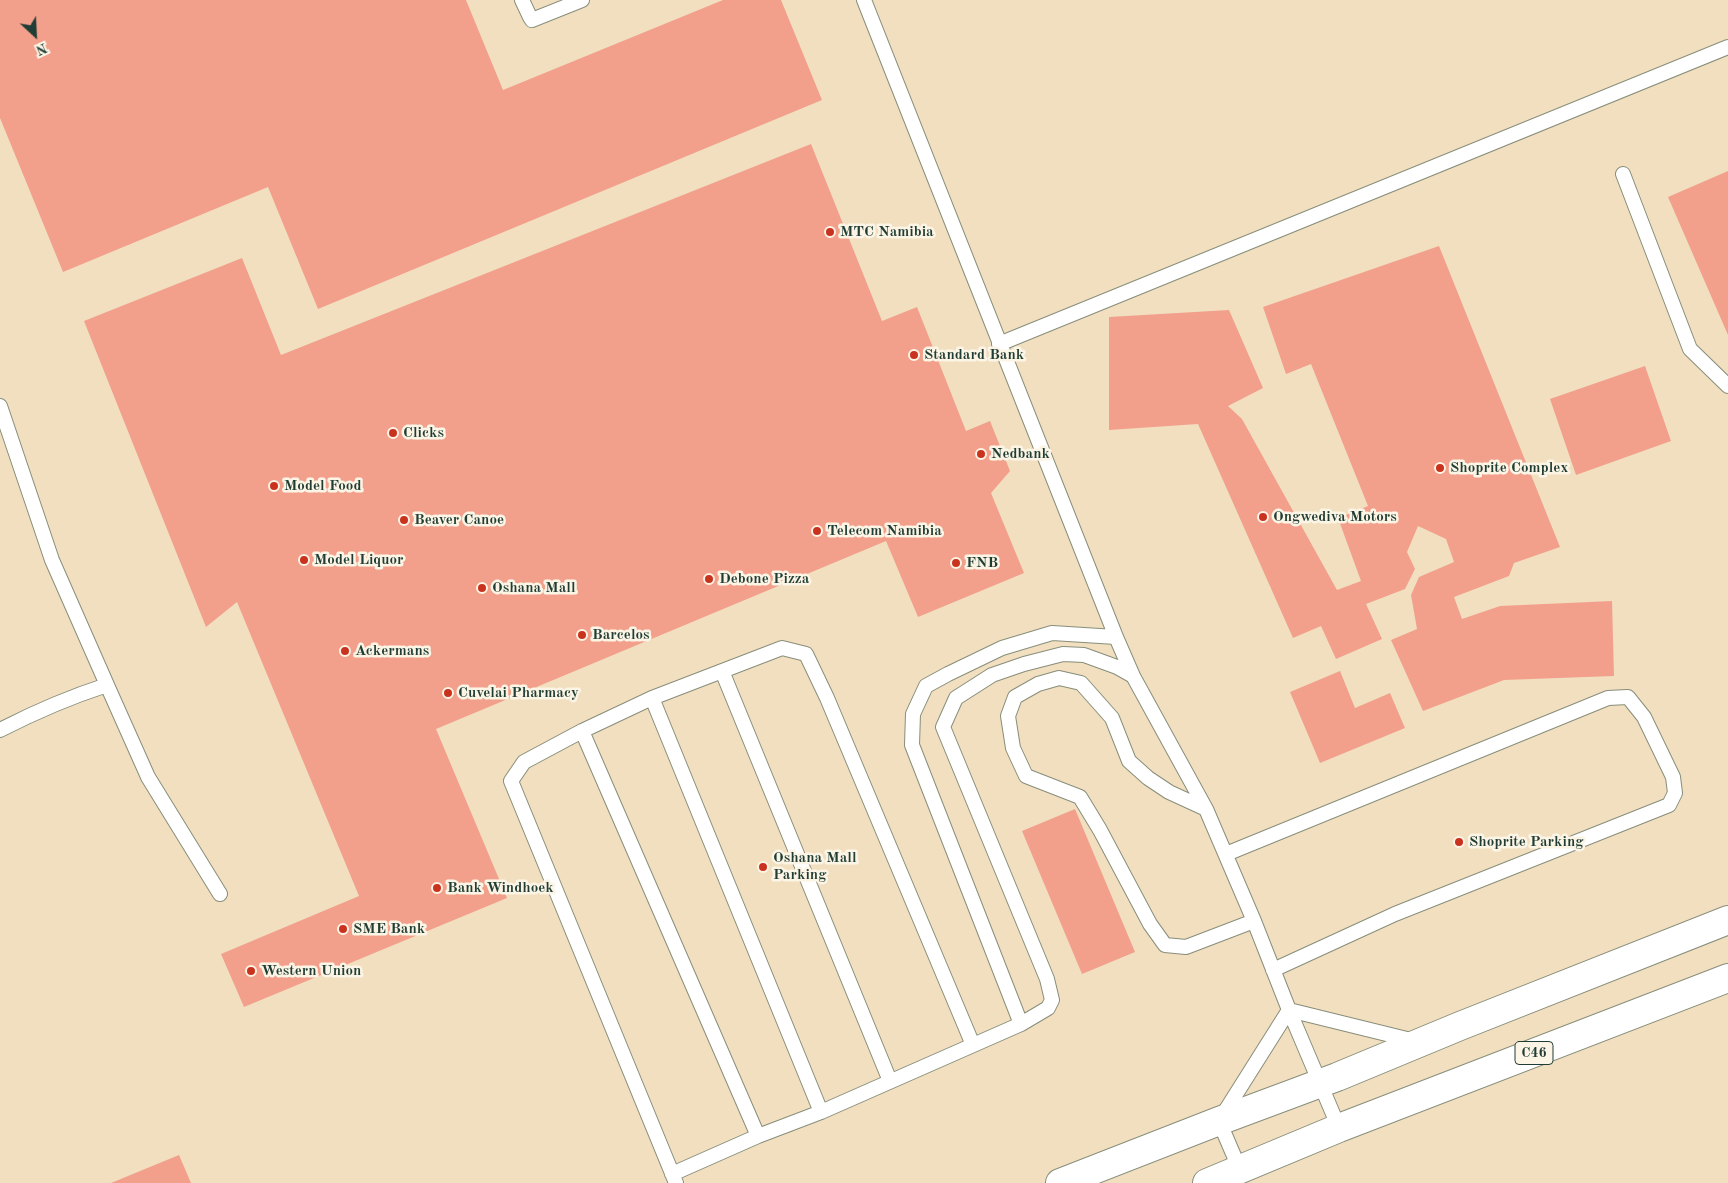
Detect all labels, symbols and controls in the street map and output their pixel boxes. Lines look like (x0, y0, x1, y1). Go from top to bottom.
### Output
north arrow (10, 10, 60, 60)
text: N (34, 40, 49, 57)
place label: MTC Namibia (840, 223, 934, 241)
marker: MTC Namibia (824, 226, 836, 238)
place label: Standard Bank (924, 346, 1024, 364)
marker: Standard Bank (908, 349, 920, 361)
place label: Clicks (403, 424, 444, 442)
marker: Clicks (387, 427, 399, 439)
place label: Nedbank (991, 445, 1050, 463)
marker: Nedbank (975, 448, 987, 460)
place label: Shoprite Complex (1450, 459, 1568, 477)
marker: Shoprite Complex (1434, 462, 1446, 474)
place label: Model Food (284, 477, 361, 495)
marker: Model Food (268, 480, 280, 492)
place label: Ongwediva Motors (1273, 508, 1397, 526)
place label: Beaver Canoe (414, 511, 504, 529)
marker: Ongwediva Motors (1257, 511, 1269, 523)
marker: Beaver Canoe (398, 514, 410, 526)
place label: Telecom Namibia (827, 522, 942, 540)
marker: Telecom Namibia (811, 525, 823, 537)
place label: Model Liquor (314, 551, 404, 569)
marker: Model Liquor (298, 554, 310, 566)
place label: FNB (966, 554, 998, 572)
marker: FNB (950, 557, 962, 569)
place label: Debone Pizza (719, 570, 809, 588)
marker: Debone Pizza (703, 573, 715, 585)
place label: Oshana Mall (492, 579, 576, 597)
marker: Oshana Mall (476, 582, 488, 594)
place label: Barcelos (592, 626, 650, 644)
marker: Barcelos (576, 629, 588, 641)
place label: Ackermans (355, 642, 429, 660)
marker: Ackermans (339, 645, 351, 657)
place label: Cuvelai Pharmacy (458, 684, 579, 702)
marker: Cuvelai Pharmacy (442, 687, 454, 699)
place label: Shoprite Parking (1469, 833, 1584, 851)
marker: Shoprite Parking (1453, 836, 1465, 848)
place label: Oshana Mall Parking (773, 849, 857, 884)
marker: Oshana Mall Parking (757, 861, 769, 873)
place label: Bank Windhoek (447, 879, 554, 897)
marker: Bank Windhoek (431, 882, 443, 894)
place label: SME Bank (353, 920, 425, 938)
marker: SME Bank (337, 923, 349, 935)
place label: Western Union (261, 962, 361, 980)
marker: Western Union (245, 965, 257, 977)
road number: C46 (1515, 1042, 1553, 1064)

